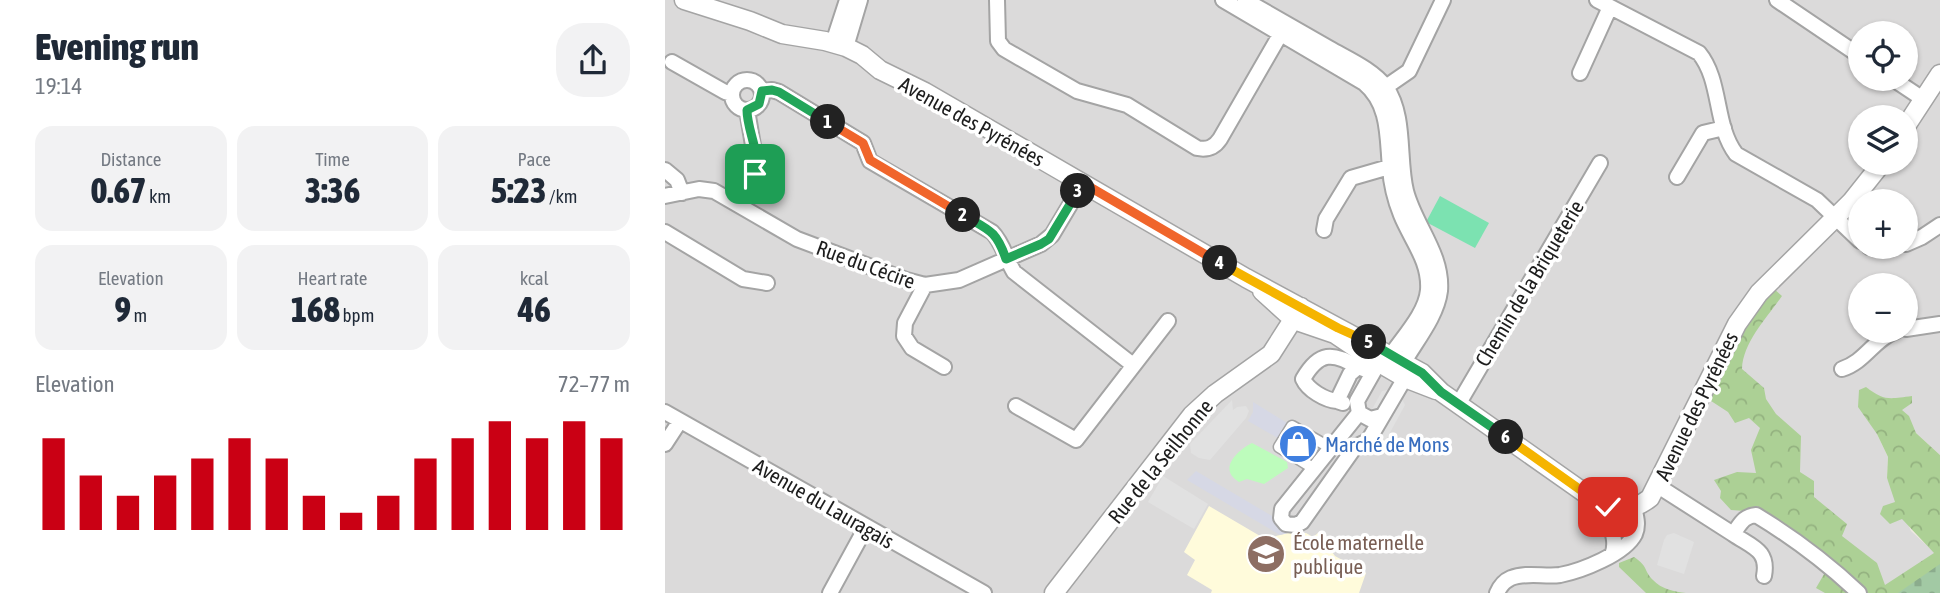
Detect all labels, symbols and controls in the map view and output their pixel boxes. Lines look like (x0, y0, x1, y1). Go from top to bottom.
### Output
map controls (1848, 21, 1918, 343)
button: locate (1848, 21, 1918, 91)
button: share (556, 23, 630, 97)
text: Evening run (35, 25, 199, 68)
street label: Avenue des Pyrénées (895, 71, 1049, 171)
text: 19:14 (35, 73, 82, 99)
pin: 1 (811, 104, 845, 140)
button: layers (1848, 105, 1918, 175)
text: 1 (823, 110, 832, 132)
pin (725, 144, 785, 204)
text: Distance (100, 148, 161, 170)
text: Time (315, 148, 350, 170)
text: Pace (517, 148, 551, 170)
icon: arrive (736, 155, 774, 193)
text: 0.67 (91, 170, 146, 210)
text: 3:36 (305, 170, 360, 210)
text: 5:23 (491, 170, 546, 210)
pin: 3 (1061, 174, 1095, 208)
text: 3 (1073, 179, 1082, 201)
text: km (146, 185, 171, 207)
text: /km (546, 185, 578, 207)
button: + (1848, 189, 1918, 259)
street label: Chemin de la Briqueterie (1470, 196, 1588, 370)
pin: 2 (945, 198, 981, 232)
text: 2 (958, 203, 967, 225)
street label: Rue du Cécire (813, 235, 919, 293)
pin: 4 (1203, 246, 1237, 280)
text: 4 (1215, 251, 1224, 273)
text: Elevation (98, 267, 164, 289)
text: Heart rate (298, 267, 367, 289)
text: kcal (520, 267, 549, 289)
button: − (1848, 273, 1918, 343)
text: 9 (114, 289, 131, 329)
text: 168 (291, 289, 340, 329)
text: 46 (518, 289, 551, 329)
text: m (131, 304, 147, 326)
text: bpm (340, 304, 374, 326)
pin: 5 (1351, 324, 1387, 360)
street label: Avenue des Pyrénées (1650, 328, 1742, 484)
text: 5 (1364, 330, 1373, 352)
text: Elevation (35, 371, 115, 397)
text: 72–77 m (558, 371, 630, 397)
street label: Rue de la Seilhonne (1103, 394, 1217, 528)
pin: 6 (1489, 420, 1523, 454)
shop icon: Marché de Mons (1277, 423, 1319, 465)
text: 6 (1501, 425, 1510, 447)
place label: Marché de Mons (1325, 432, 1449, 456)
street label: Avenue du Lauragais (750, 453, 898, 553)
pin (1578, 477, 1638, 537)
icon: check (1589, 488, 1627, 526)
place label: École maternelle publique (1293, 530, 1424, 578)
school or university icon: École maternelle publique (1245, 533, 1287, 575)

